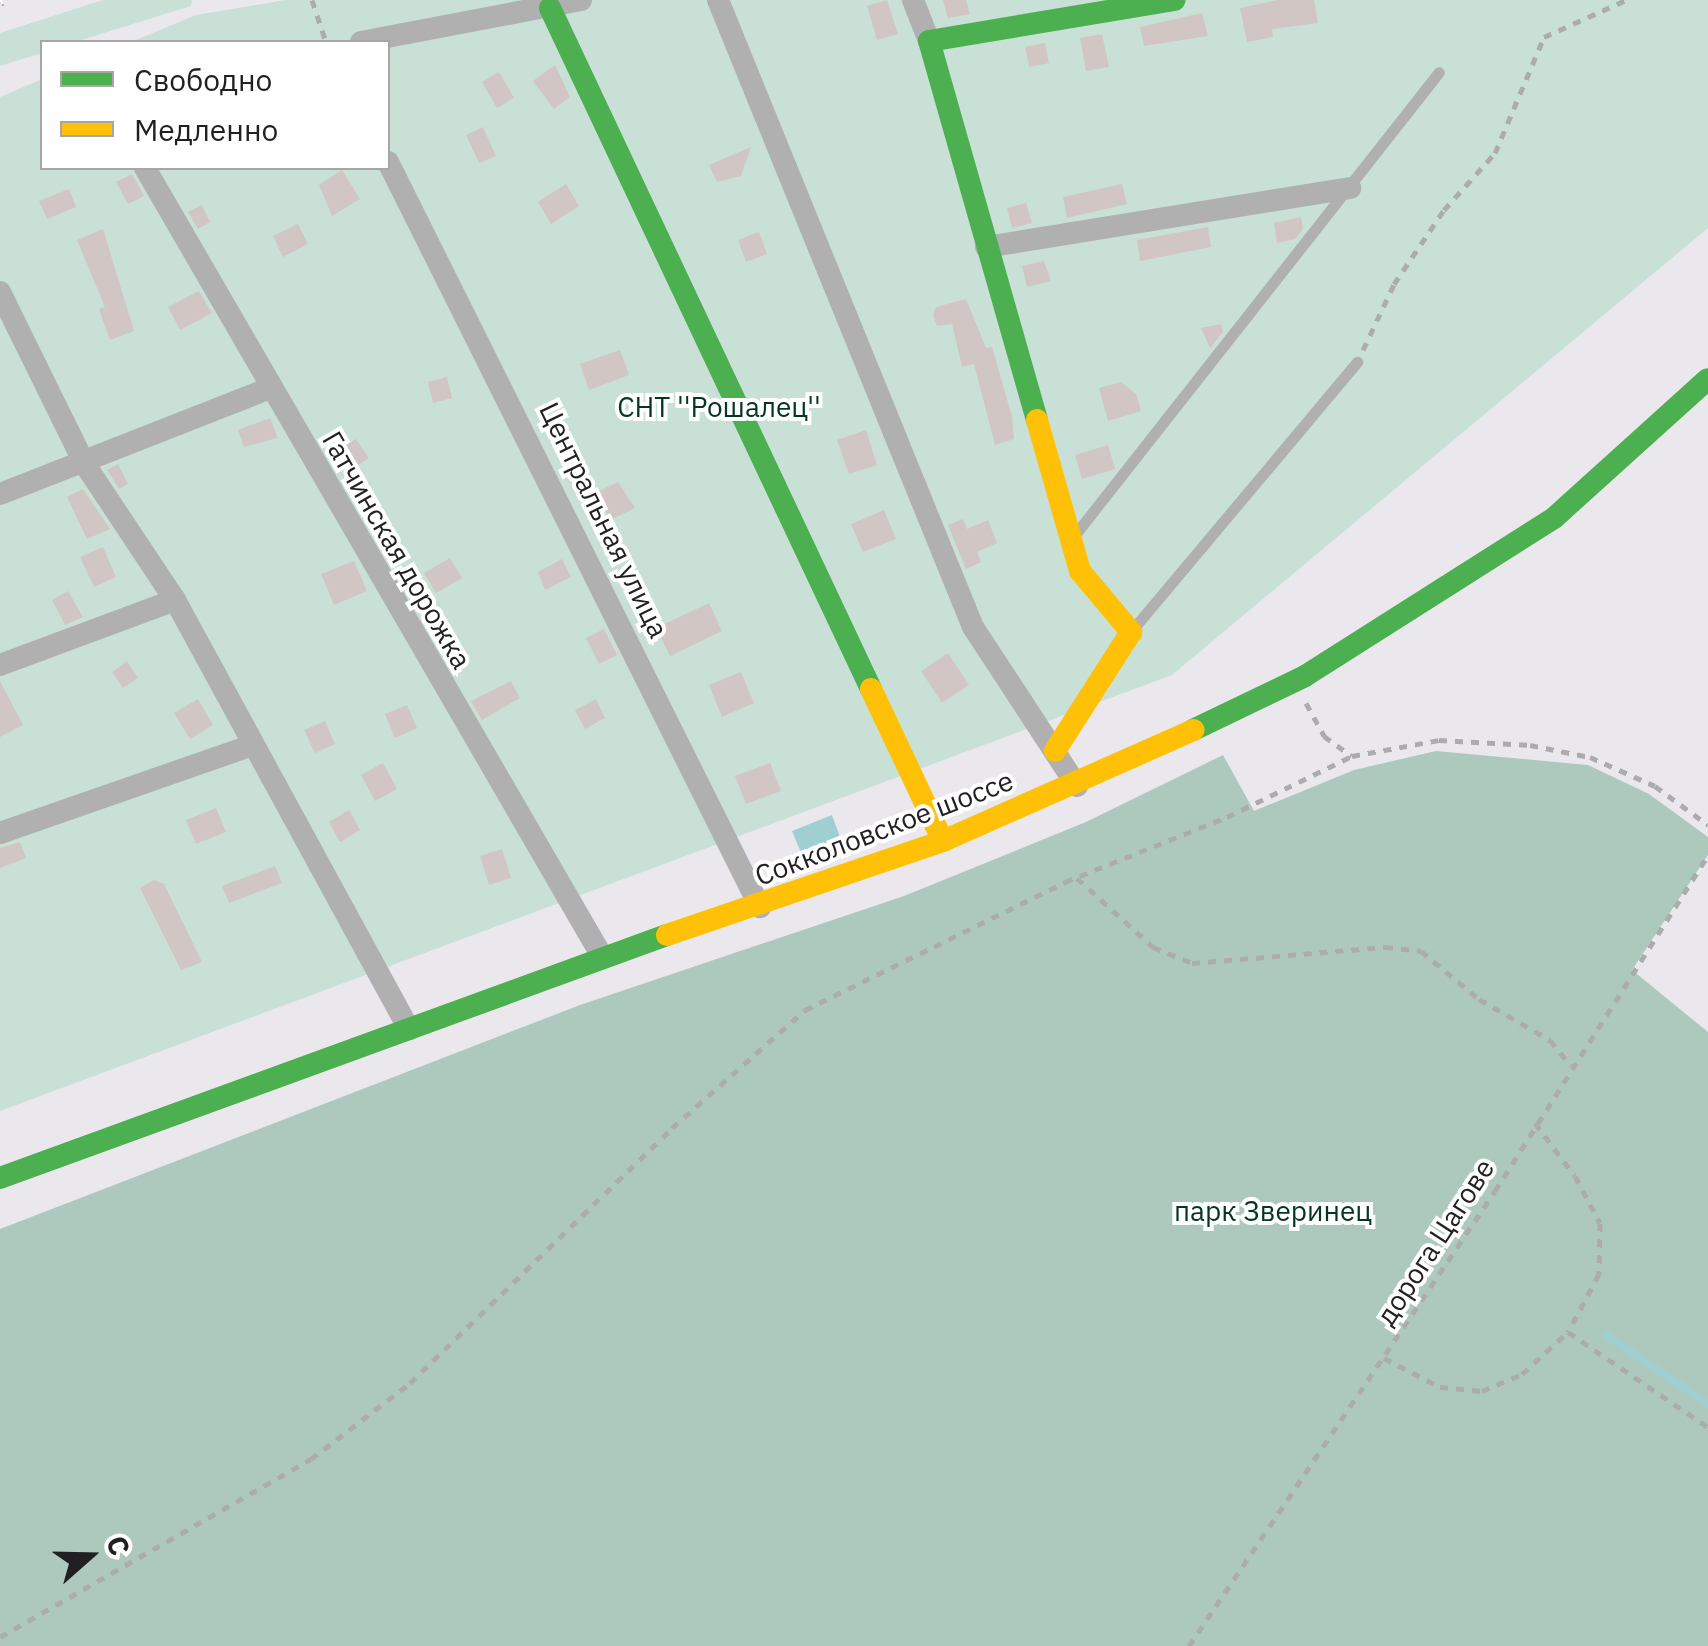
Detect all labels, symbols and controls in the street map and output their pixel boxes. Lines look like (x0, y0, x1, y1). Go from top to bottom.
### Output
legend (40, 40, 390, 170)
text: Свободно (134, 60, 272, 99)
text: Медленно (134, 110, 278, 149)
park label: СНТ ''Рошалец'' (617, 390, 821, 424)
street label: Центральная улица (532, 397, 676, 643)
street label: Гатчинская дорожка (315, 425, 479, 675)
street label: Сокколовское шоссе (750, 763, 1018, 893)
street label: дорога Цагове (1369, 1153, 1501, 1331)
park label: парк Зверинец (1174, 1194, 1372, 1228)
north arrow (40, 1506, 140, 1606)
text: С (98, 1531, 139, 1560)

